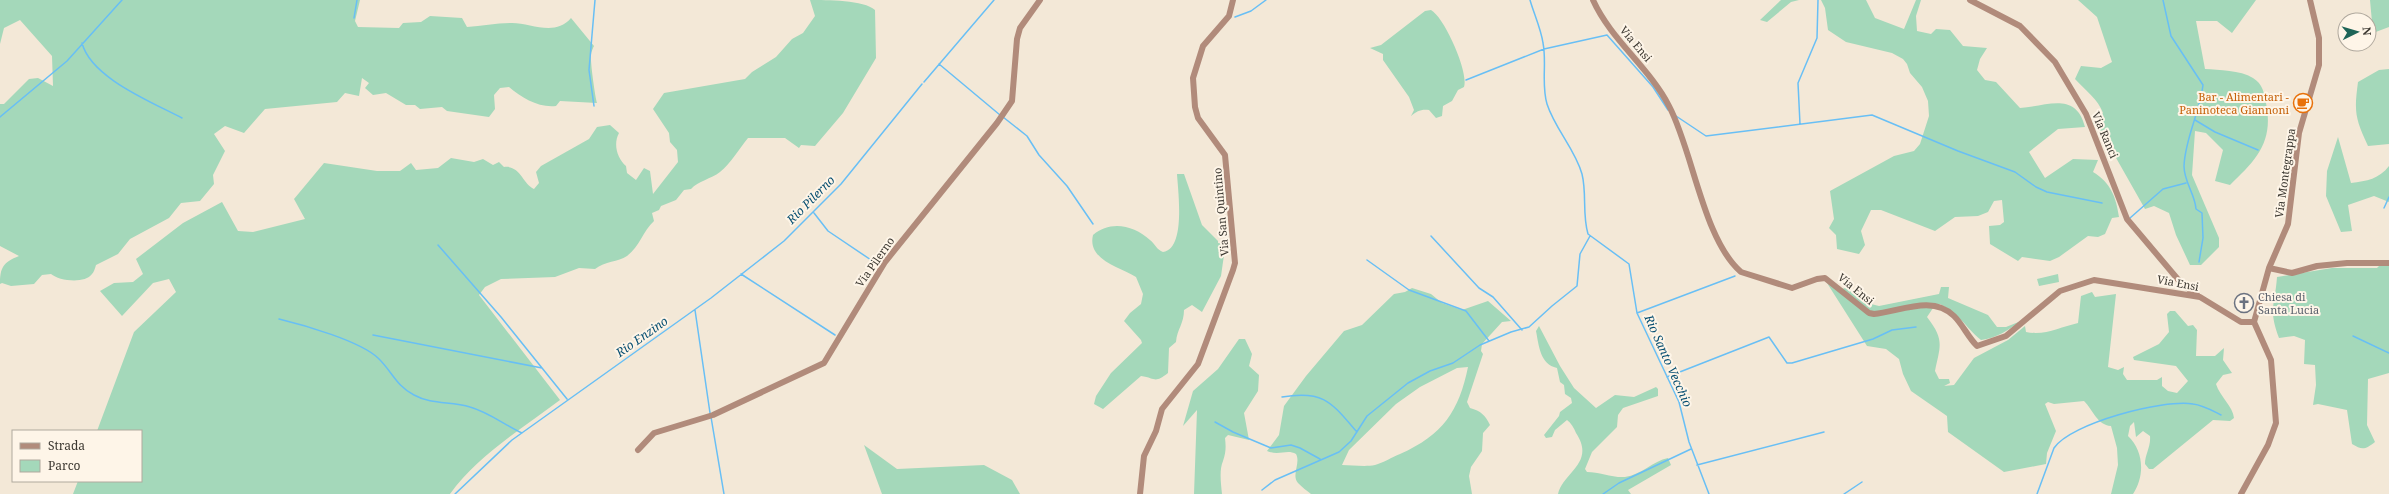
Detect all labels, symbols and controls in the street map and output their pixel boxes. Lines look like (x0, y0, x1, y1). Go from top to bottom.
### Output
north arrow (2337, 12, 2377, 52)
street label: Via Ensi (1617, 23, 1656, 65)
text: N (2360, 26, 2375, 36)
place label: Bar - Alimentari - Paninoteca Giannoni (2179, 89, 2290, 117)
cafe icon: Bar - Alimentari - Paninoteca Giannoni (2292, 92, 2314, 114)
street label: Via Ranci (2089, 109, 2122, 161)
street label: Via Montegrappa (2271, 127, 2298, 219)
street label: Via San Quintino (1209, 167, 1232, 257)
water label: Rio Pilerno (782, 172, 839, 228)
street label: Via Pilerno (852, 234, 897, 290)
street label: Via Ensi (1835, 269, 1878, 308)
street label: Via Ensi (2156, 271, 2201, 294)
place label: Chiesa di Santa Lucia (2258, 289, 2319, 317)
church icon: Chiesa di Santa Lucia (2233, 292, 2255, 314)
water label: Rio Santo Vecchio (1640, 311, 1696, 410)
water label: Rio Enzino (611, 312, 671, 361)
legend (12, 430, 142, 482)
text: Strada (48, 437, 85, 454)
text: Parco (48, 457, 81, 474)

